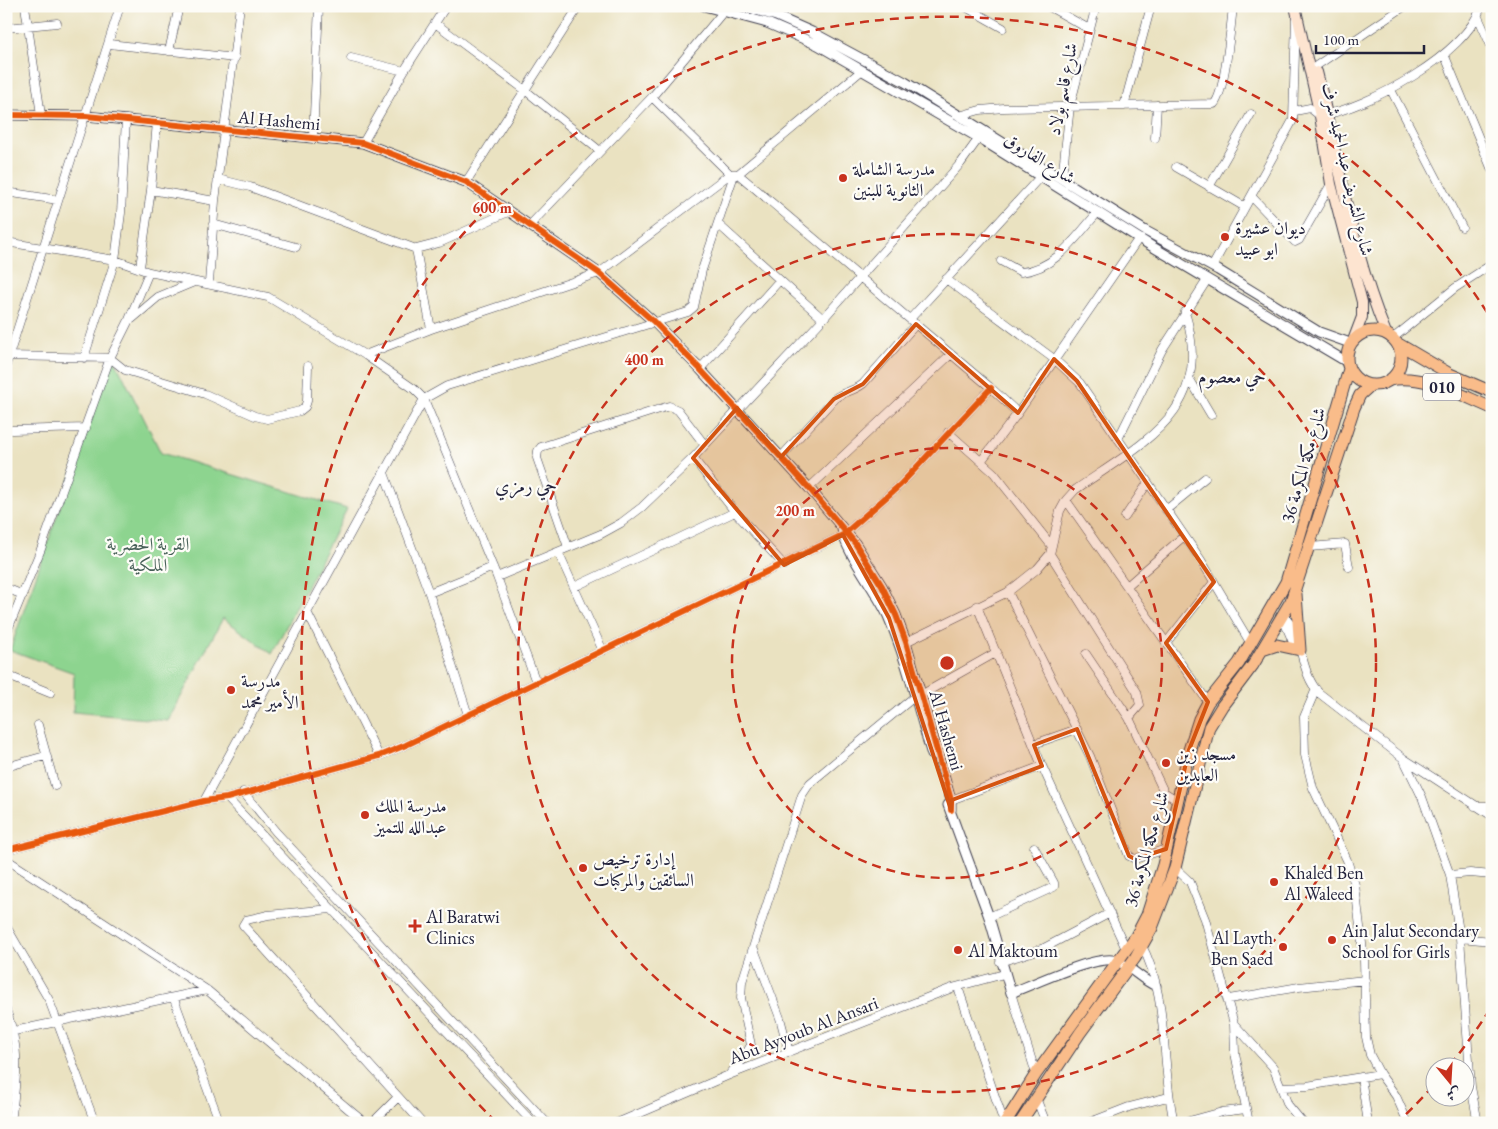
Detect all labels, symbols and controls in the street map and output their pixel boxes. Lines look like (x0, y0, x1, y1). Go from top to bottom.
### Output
scale bar (1316, 22, 1423, 54)
text: 100 m (1323, 30, 1360, 49)
street label: شارع قاسم بولاد (1042, 41, 1089, 138)
street label: شارع الشريف عبد الحميد شرف (1313, 80, 1379, 259)
street label: Al Hashemi (236, 105, 322, 135)
street label: شارع الفاروق (998, 127, 1080, 192)
place label: مدرسة الشاملة الثانوية للبنين (852, 157, 935, 201)
marker: مدرسة الشاملة الثانوية للبنين (837, 172, 849, 184)
text: 600 m (472, 198, 512, 217)
place label: ديوان عشيرة ابو عبيد (1235, 216, 1306, 260)
marker: ديوان عشيرة ابو عبيد (1219, 231, 1231, 243)
text: 400 m (624, 350, 664, 369)
district label: حي معصوم (1198, 364, 1266, 393)
road number: 010 (1423, 374, 1461, 401)
street label: شارع مكة المكرمة 36 (1276, 405, 1334, 527)
district label: حي رمزي (495, 473, 557, 501)
text: 200 m (775, 501, 815, 520)
park label: القرية الحضرية الملكية (107, 532, 190, 576)
centre of rings (938, 654, 956, 672)
place label: مدرسة الأمير محمد (241, 669, 299, 713)
marker: مدرسة الأمير محمد (225, 684, 237, 696)
street label: Al Hashemi (924, 686, 970, 773)
place label: مسجد زين العابدين (1176, 742, 1236, 786)
marker: مسجد زين العابدين (1160, 757, 1172, 769)
street label: شارع مكة المكرمة 36 (1119, 789, 1177, 911)
place label: مدرسة الملك عبدالله للتميز (373, 794, 447, 838)
marker: مدرسة الملك عبدالله للتميز (359, 809, 371, 821)
place label: إدارة ترخيص السائقين والمركبات (593, 847, 694, 892)
place label: Khaled Ben Al Waleed (1283, 861, 1364, 905)
marker: إدارة ترخيص السائقين والمركبات (577, 862, 589, 874)
marker: Khaled Ben Al Waleed (1268, 876, 1280, 888)
place label: Al Baratwi Clinics (425, 905, 500, 949)
marker: Al Baratwi Clinics (408, 919, 422, 933)
place label: Ain Jalut Secondary School for Girls (1341, 919, 1479, 963)
place label: Al Layth Ben Saed (1211, 926, 1274, 970)
marker: Ain Jalut Secondary School for Girls (1326, 934, 1338, 946)
place label: Al Maktoum (967, 939, 1058, 962)
marker: Al Layth Ben Saed (1277, 941, 1289, 953)
marker: Al Maktoum (952, 944, 964, 956)
street label: Abu Ayyoub Al Ansari (724, 991, 882, 1069)
north arrow (1426, 1056, 1476, 1106)
text: ش (1445, 1084, 1463, 1105)

